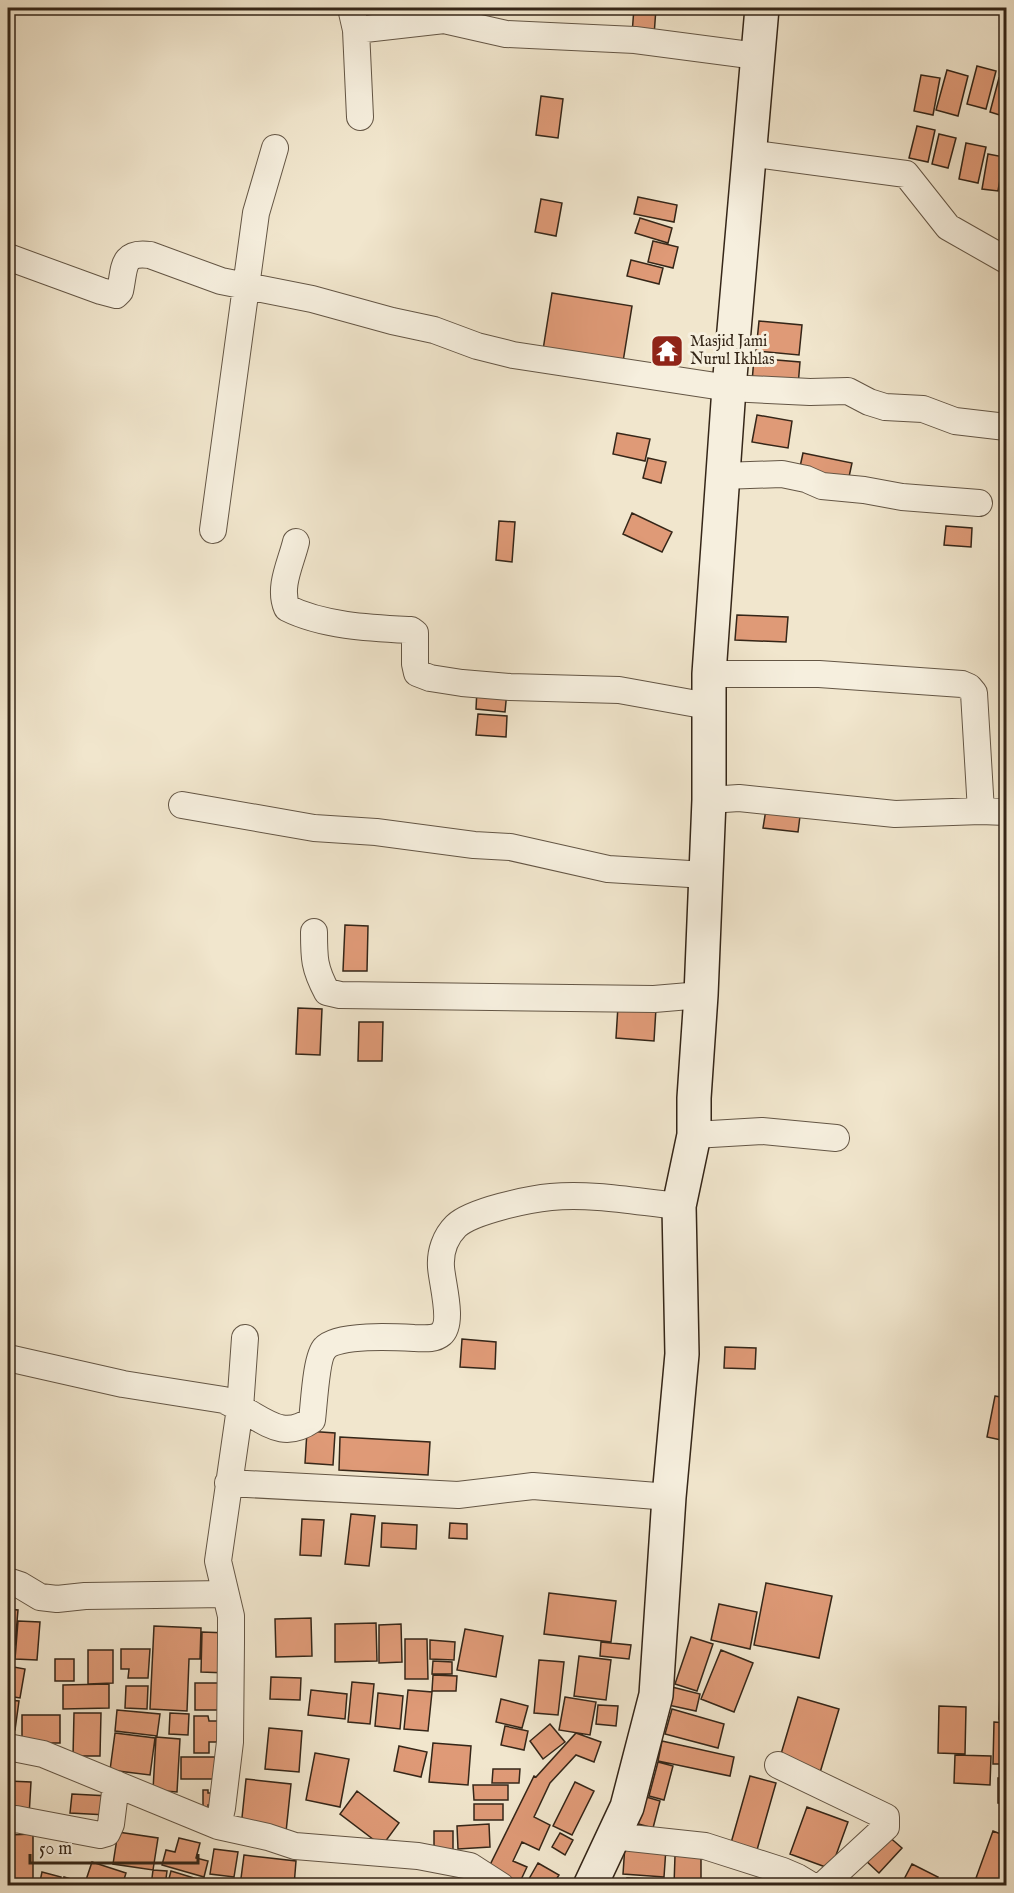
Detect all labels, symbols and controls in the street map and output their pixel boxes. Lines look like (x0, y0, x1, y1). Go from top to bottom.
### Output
place label: Masjid Jami Nurul Ikhlas (690, 332, 775, 370)
temple icon: Masjid Jami Nurul Ikhlas (649, 333, 685, 369)
scale bar (30, 1827, 198, 1865)
text: 50 m (39, 1838, 72, 1861)

